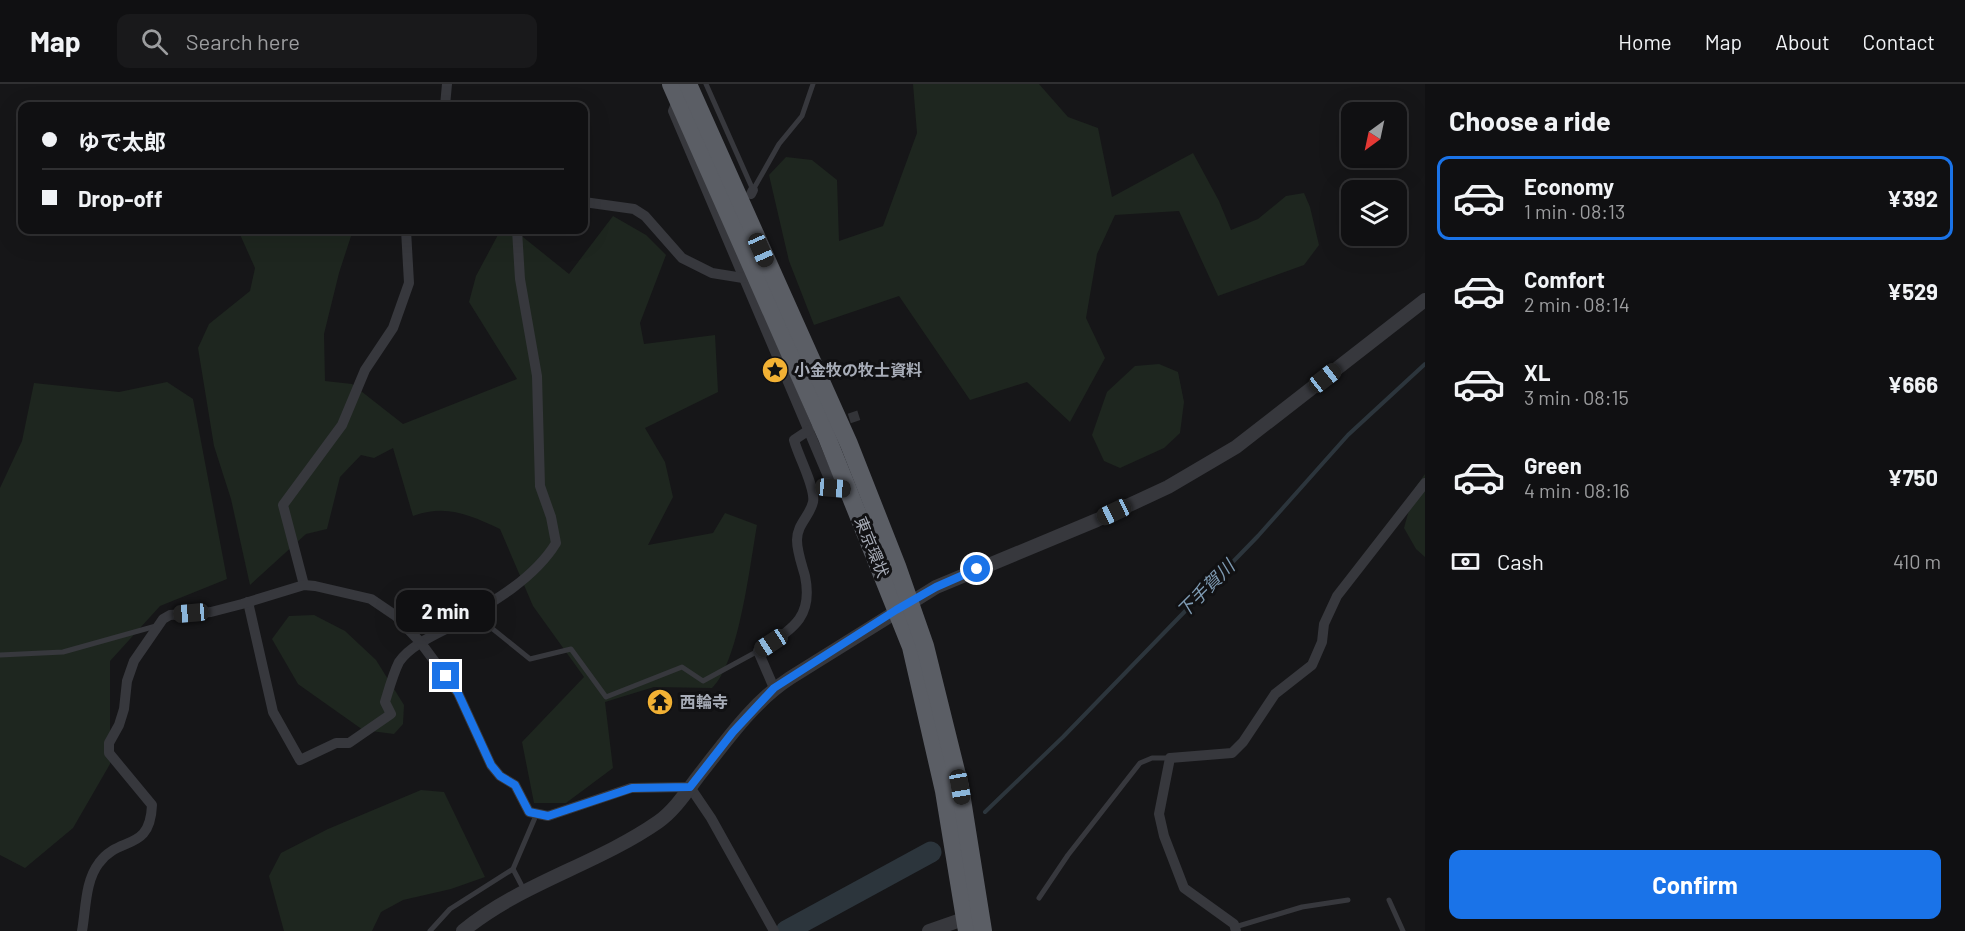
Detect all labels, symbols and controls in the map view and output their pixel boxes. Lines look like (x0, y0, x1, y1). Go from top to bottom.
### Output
search box (117, 14, 537, 68)
text: Map (30, 24, 81, 58)
icon: search (138, 25, 171, 58)
text: Search here (186, 28, 300, 54)
text: Home (1618, 29, 1672, 54)
text: Map (1705, 29, 1742, 54)
text: About (1775, 29, 1830, 54)
text: Contact (1863, 29, 1935, 54)
north arrow (1341, 102, 1407, 168)
map controls (1341, 102, 1407, 246)
text: Choose a ride (1449, 104, 1611, 136)
text: ゆで太郎 (78, 128, 166, 154)
icon: car (1452, 171, 1506, 225)
text: Economy (1524, 173, 1614, 199)
button: layers (1341, 180, 1407, 246)
text: Drop-off (78, 185, 162, 211)
text: ¥392 (1887, 185, 1938, 211)
text: 1 min · 08:13 (1524, 199, 1625, 223)
car (745, 230, 777, 270)
icon: car (1452, 264, 1506, 318)
text: Comfort (1524, 266, 1605, 292)
text: ¥529 (1887, 278, 1938, 304)
text: 2 min · 08:14 (1524, 292, 1630, 316)
place icon: 小金牧の牧士資料 (760, 355, 790, 385)
icon: car (1452, 357, 1506, 411)
text: XL (1524, 359, 1550, 385)
place label: 小金牧の牧士資料 (794, 360, 922, 379)
car (1305, 360, 1345, 396)
text: ¥666 (1887, 371, 1938, 397)
text: 3 min · 08:15 (1524, 385, 1629, 409)
icon: car (1452, 450, 1506, 504)
text: Green (1524, 452, 1582, 478)
text: ¥750 (1888, 464, 1938, 490)
car (814, 477, 852, 499)
text: 4 min · 08:16 (1524, 478, 1629, 502)
car (1094, 496, 1134, 528)
street label: 東京環状 (852, 514, 893, 580)
icon: cash (1449, 545, 1482, 578)
text: Cash (1497, 548, 1544, 574)
text: 410 m (1893, 549, 1941, 573)
water label: 下手賀川 (1172, 554, 1240, 622)
route start (963, 555, 990, 582)
callout: 2 min (396, 589, 496, 631)
text: 2 min (422, 599, 469, 623)
car (172, 602, 210, 624)
car (751, 626, 791, 660)
route end (432, 662, 459, 689)
temple icon: 西輪寺 (645, 687, 675, 717)
place label: 西輪寺 (680, 692, 728, 711)
car (948, 768, 972, 806)
button: Confirm (1449, 850, 1941, 919)

